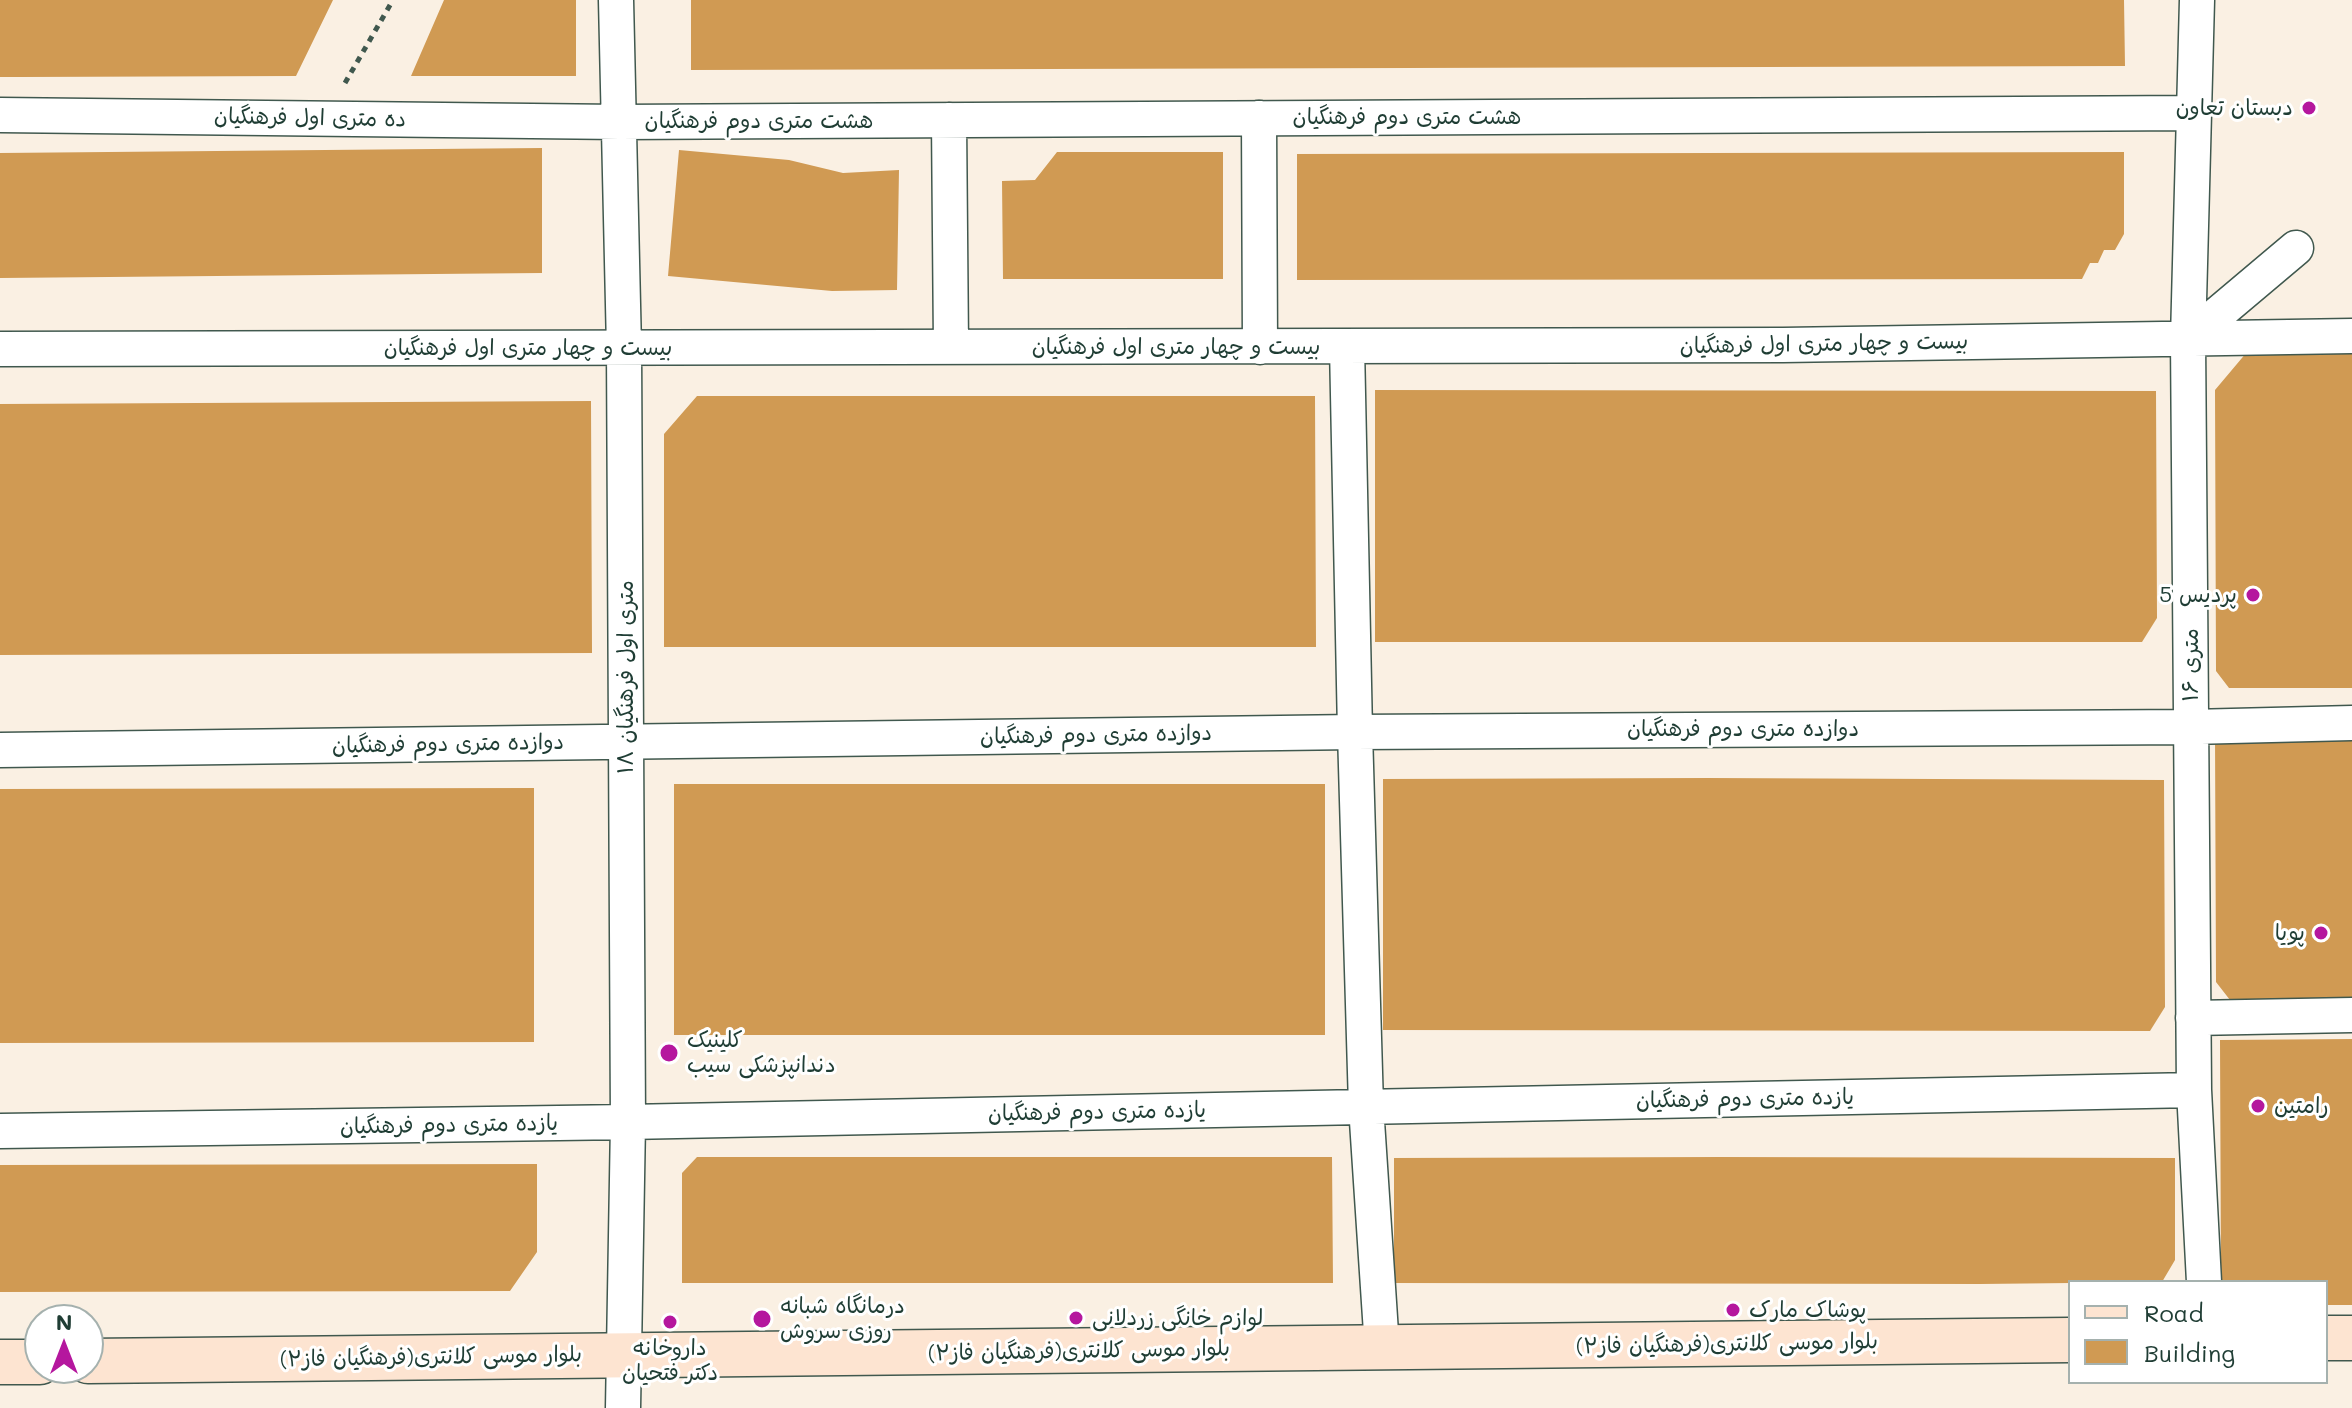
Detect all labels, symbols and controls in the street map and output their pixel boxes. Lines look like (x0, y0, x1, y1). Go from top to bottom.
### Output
place label: دبستان تعاون (2176, 95, 2293, 121)
marker: دبستان تعاون (2300, 99, 2318, 117)
street label: ده متری اول فرهنگیان (214, 103, 406, 133)
street label: هشت متری دوم فرهنگیان (1293, 104, 1521, 130)
street label: هشت متری دوم فرهنگیان (645, 108, 873, 134)
street label: بیست و چهار متری اول فرهنگیان (1679, 328, 1969, 360)
street label: بیست و چهار متری اول فرهنگیان (1032, 334, 1320, 360)
street label: بیست و چهار متری اول فرهنگیان (384, 335, 672, 361)
street label: ۱۸ متری اول فرهنگیان (613, 580, 639, 774)
place label: پردیس 5 (2159, 582, 2237, 608)
marker: پردیس 5 (2244, 586, 2262, 604)
street label: ۱۶ متری (2178, 628, 2204, 702)
street label: دوازده متری دوم فرهنگیان (1627, 716, 1859, 742)
street label: دوازده متری دوم فرهنگیان (980, 720, 1212, 750)
street label: دوازده متری دوم فرهنگیان (332, 729, 564, 759)
place label: پویا (2275, 920, 2305, 946)
marker: پویا (2312, 924, 2330, 942)
place label: کلینیک دندانپزشکی سیب (687, 1027, 836, 1078)
marker: کلینیک دندانپزشکی سیب (658, 1042, 680, 1064)
street label: یازده متری دوم فرهنگیان (1636, 1084, 1854, 1114)
place label: رامتین (2274, 1093, 2329, 1119)
street label: یازده متری دوم فرهنگیان (988, 1097, 1206, 1127)
marker: رامتین (2249, 1097, 2267, 1115)
street label: یازده متری دوم فرهنگیان (340, 1110, 558, 1140)
legend (2068, 1280, 2328, 1384)
place label: درمانگاه شبانه روزی سروش (780, 1293, 905, 1344)
place label: پوشاک مارک (1749, 1297, 1867, 1323)
text: Road (2144, 1297, 2204, 1328)
marker: پوشاک مارک (1724, 1301, 1742, 1319)
north arrow (24, 1304, 104, 1384)
place label: لوازم خانگی زردلانی (1092, 1305, 1263, 1331)
text: N (56, 1307, 72, 1336)
marker: درمانگاه شبانه روزی سروش (751, 1308, 773, 1330)
marker: لوازم خانگی زردلانی (1067, 1309, 1085, 1327)
marker: داروخانه دکتر فتحیان (661, 1313, 679, 1331)
street label: بلوار موسی کلانتری(فرهنگیان فاز۲) (1576, 1328, 1878, 1360)
place label: داروخانه دکتر فتحیان (622, 1335, 718, 1386)
street label: بلوار موسی کلانتری(فرهنگیان فاز۲) (928, 1335, 1230, 1367)
text: Building (2144, 1337, 2235, 1368)
street label: بلوار موسی کلانتری(فرهنگیان فاز۲) (280, 1341, 582, 1373)

